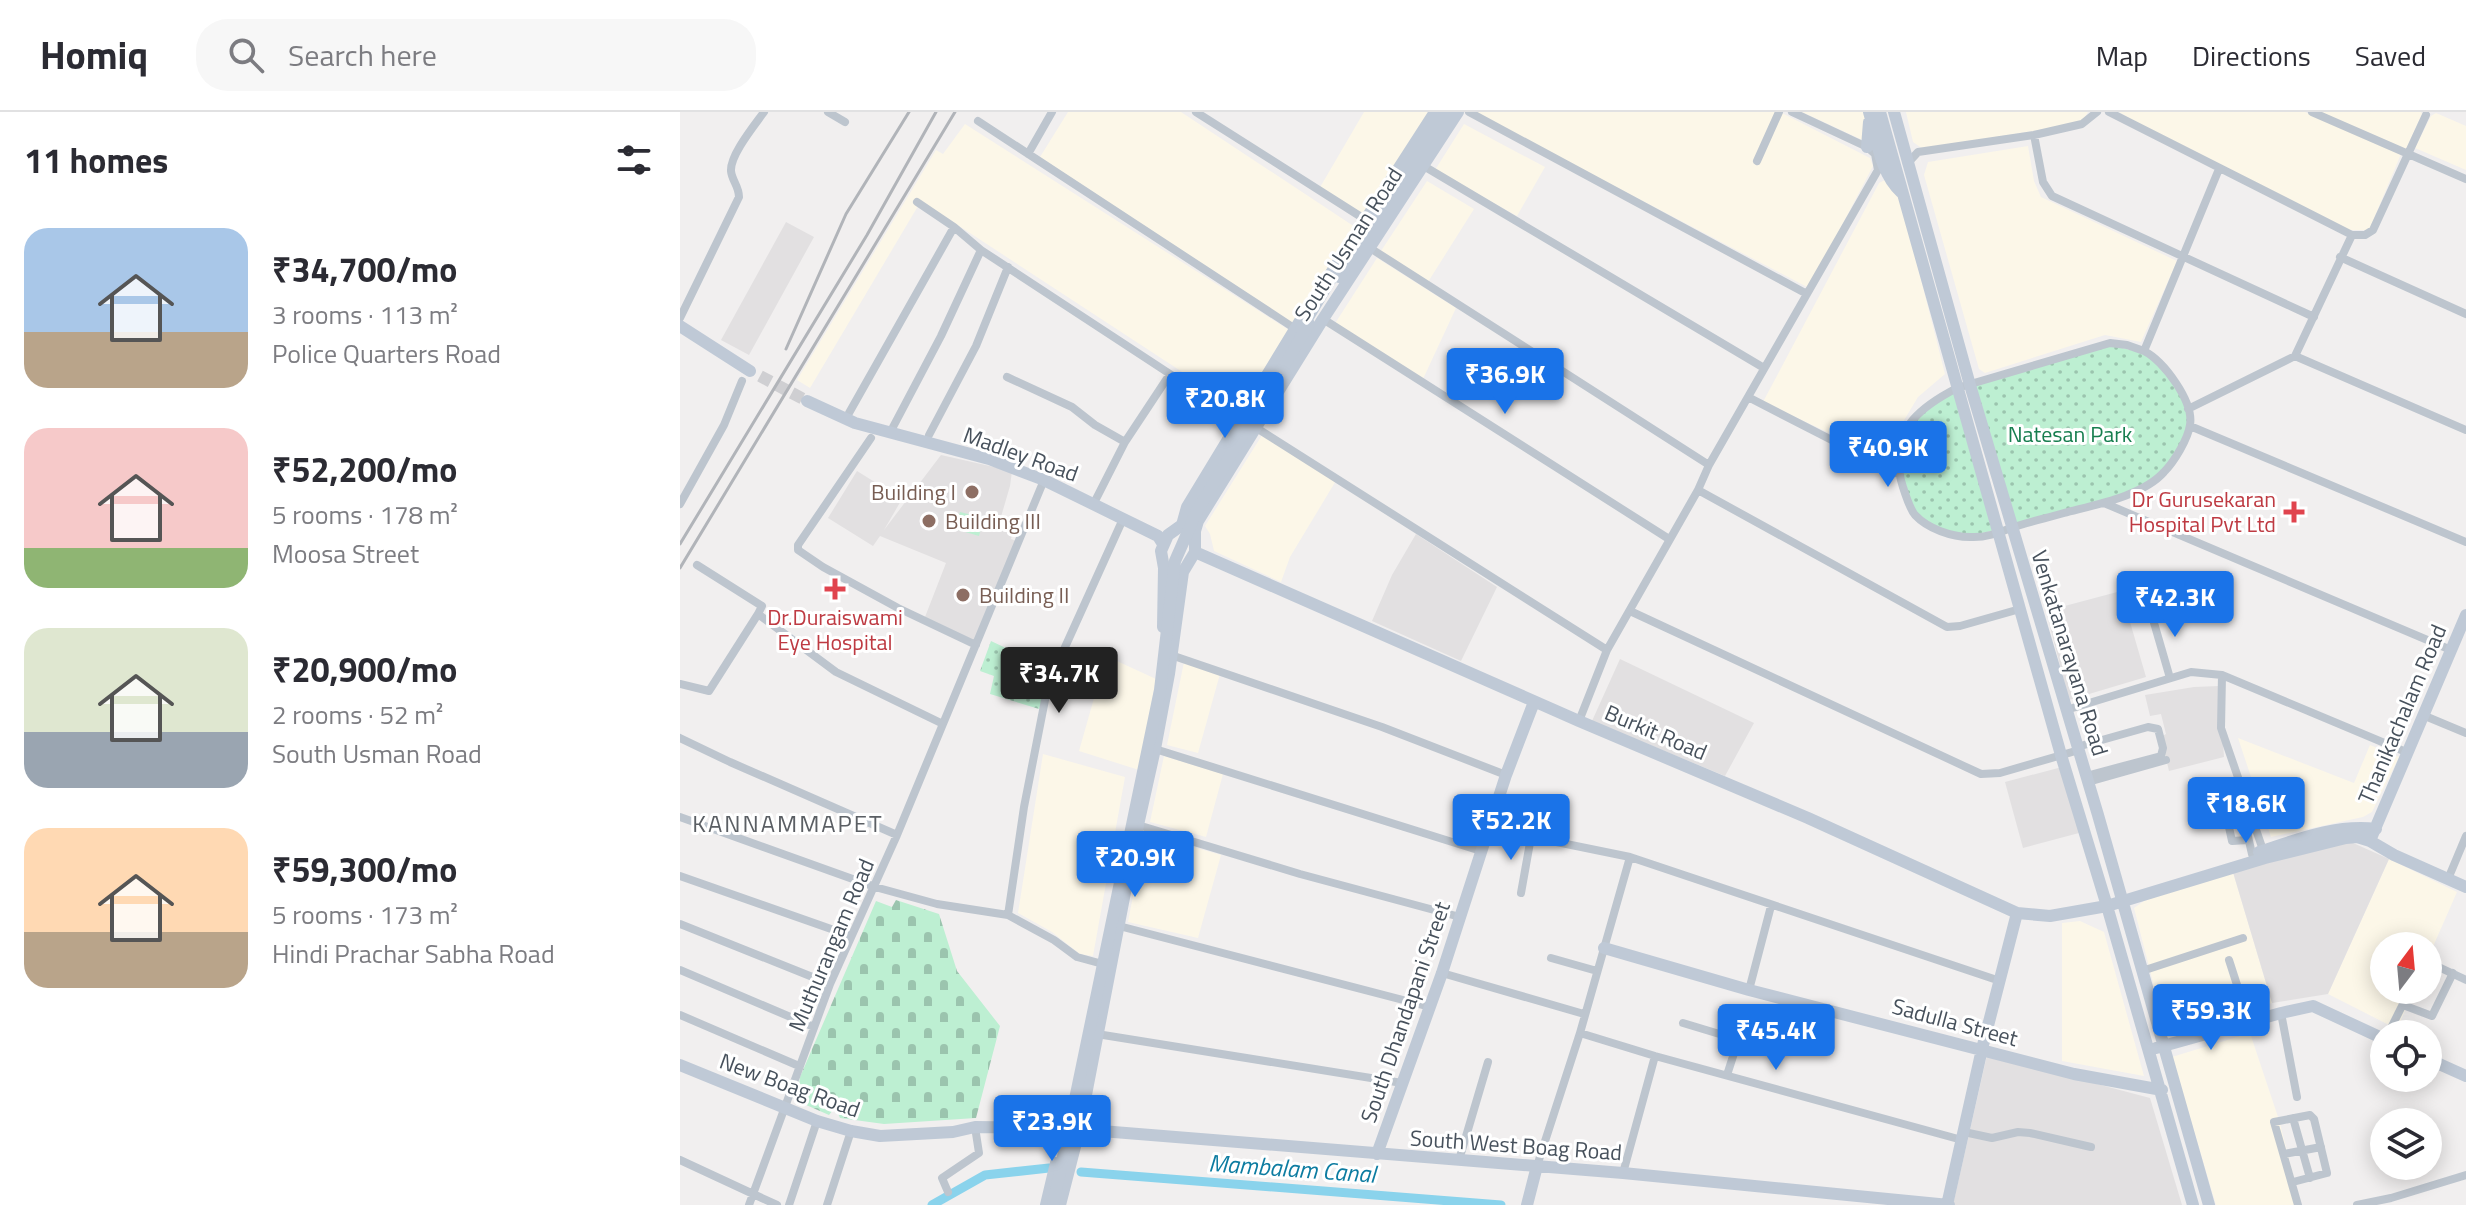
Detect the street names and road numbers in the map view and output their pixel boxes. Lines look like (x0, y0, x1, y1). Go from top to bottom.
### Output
street label: South Usman Road (1285, 160, 1411, 328)
street label: Madley Road (959, 417, 1083, 491)
street label: Venkatanarayana Road (2023, 546, 2117, 760)
street label: Thanikachalam Road (2349, 619, 2455, 809)
street label: Burkit Road (1599, 695, 1713, 769)
street label: Muthurangam Road (779, 853, 883, 1037)
street label: South Dhandapani Street (1351, 897, 1459, 1127)
street label: Sadulla Street (1888, 989, 2022, 1055)
street label: New Boag Road (715, 1044, 865, 1126)
street label: South West Boag Road (1409, 1121, 1623, 1169)

